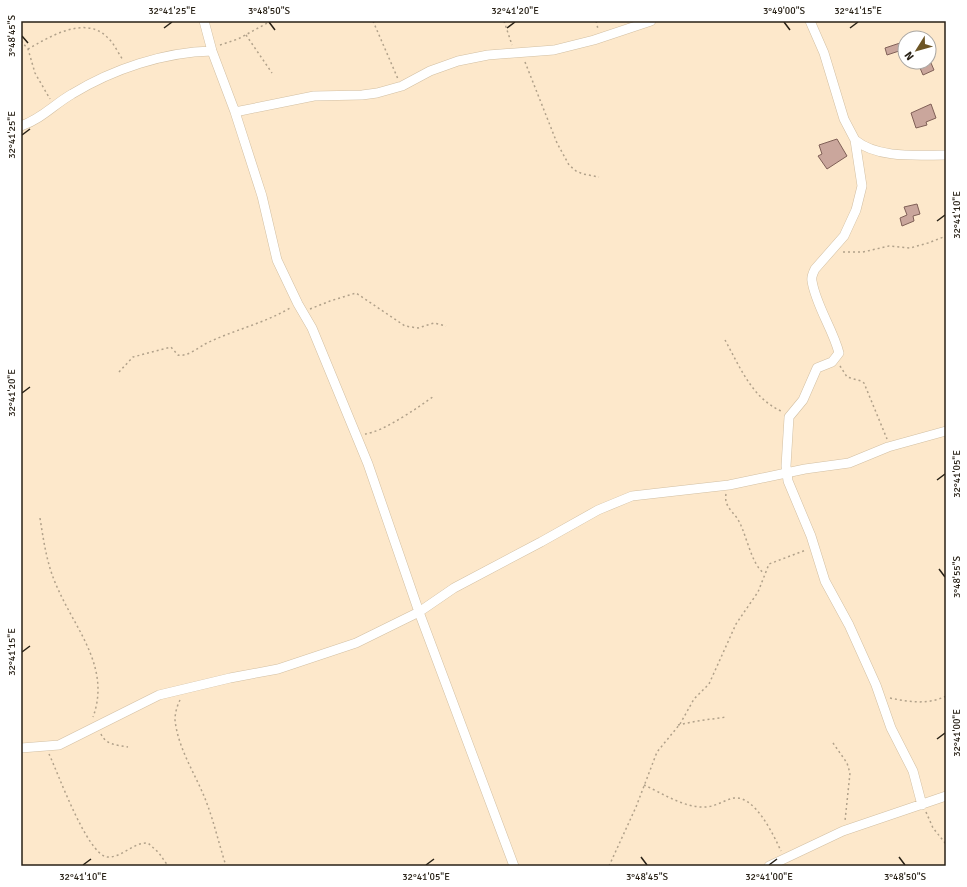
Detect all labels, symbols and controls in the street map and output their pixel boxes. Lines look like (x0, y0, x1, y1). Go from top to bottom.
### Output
text: 32°41'25"E (148, 5, 196, 17)
text: 3°48'50"S (248, 5, 291, 17)
text: 32°41'20"E (491, 5, 539, 17)
text: 3°49'00"S (763, 5, 806, 17)
text: 32°41'15"E (834, 5, 882, 17)
text: 3°48'45"S (6, 14, 18, 57)
north arrow (897, 30, 937, 70)
text: N (902, 49, 917, 63)
text: 32°41'25"E (6, 111, 18, 159)
text: 32°41'10"E (951, 191, 963, 239)
text: 32°41'20"E (6, 369, 18, 417)
text: 32°41'05"E (951, 450, 963, 498)
text: 3°48'55"S (951, 555, 963, 598)
text: 32°41'15"E (6, 628, 18, 676)
text: 32°41'00"E (951, 709, 963, 757)
text: 32°41'10"E (59, 871, 107, 883)
text: 32°41'05"E (402, 871, 450, 883)
text: 3°48'45"S (626, 871, 669, 883)
text: 32°41'00"E (745, 871, 793, 883)
text: 3°48'50"S (884, 871, 927, 883)

